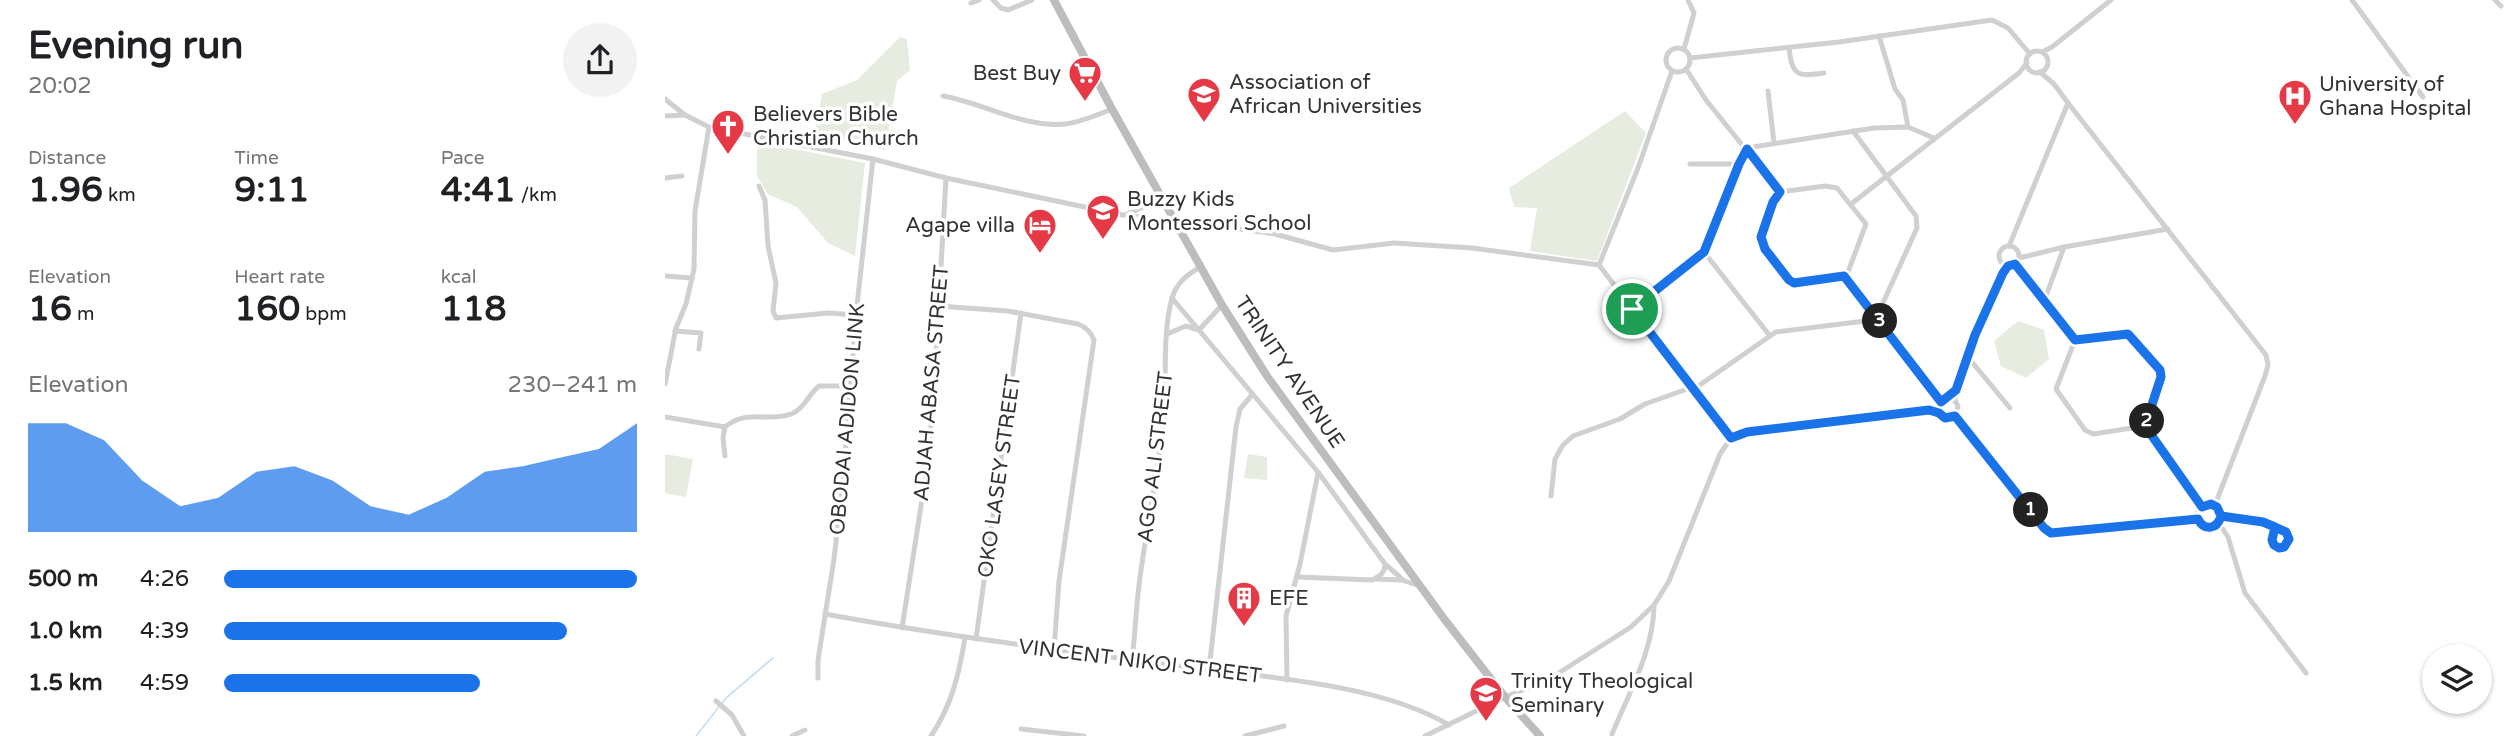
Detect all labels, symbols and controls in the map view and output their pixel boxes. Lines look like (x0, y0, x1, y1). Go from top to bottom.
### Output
text: Evening run (28, 23, 243, 69)
button: share (563, 23, 637, 97)
supermarket icon: Best Buy (1066, 54, 1104, 103)
place label: Best Buy (973, 61, 1061, 86)
place label: Association of African Universities (1229, 70, 1422, 119)
text: 20:02 (28, 72, 92, 100)
place label: University of Ghana Hospital (2319, 72, 2471, 121)
school or university icon: Association of African Universities (1185, 75, 1223, 124)
hospital icon: University of Ghana Hospital (2276, 77, 2314, 126)
place label: Believers Bible Christian Church (753, 102, 919, 151)
church icon: Believers Bible Christian Church (709, 107, 747, 156)
text: Distance (28, 147, 106, 169)
text: Time (234, 147, 279, 169)
text: Pace (441, 147, 484, 169)
text: 1.96 (28, 169, 103, 211)
text: 9:11 (234, 169, 309, 211)
text: 4:41 (441, 169, 516, 211)
text: km (103, 184, 136, 206)
text: /km (516, 184, 557, 206)
place label: Buzzy Kids Montessori School (1127, 187, 1311, 236)
school or university icon: Buzzy Kids Montessori School (1084, 192, 1122, 241)
hotel icon: Agape villa (1021, 206, 1059, 255)
place label: Agape villa (905, 213, 1015, 238)
street label: ADJAH ABASA STREET (909, 264, 954, 502)
text: Elevation (28, 266, 111, 288)
text: Heart rate (234, 266, 325, 288)
text: kcal (441, 266, 476, 288)
pin (1602, 279, 1662, 339)
text: 16 (28, 288, 72, 330)
text: 160 (234, 288, 300, 330)
text: 118 (441, 288, 507, 330)
icon: arrive (1613, 290, 1651, 328)
street label: TRINITY AVENUE (1229, 291, 1350, 453)
street label: OBODAI ADIDON LINK (825, 302, 870, 536)
text: m (72, 303, 94, 325)
text: bpm (300, 303, 347, 325)
pin: 3 (1863, 304, 1897, 338)
text: 3 (1874, 309, 1885, 331)
street label: AGO ALI STREET (1133, 370, 1178, 544)
text: Elevation (28, 371, 129, 399)
text: 230–241 m (508, 371, 637, 399)
street label: OKO LASEY STREET (973, 373, 1026, 579)
pin: 2 (2129, 404, 2165, 438)
text: 2 (2141, 409, 2152, 431)
pin: 1 (2013, 492, 2049, 528)
text: 1 (2025, 498, 2036, 520)
text: 500 m (28, 565, 98, 593)
text: 4:26 (140, 565, 189, 593)
building icon: EFE (1225, 579, 1263, 628)
place label: EFE (1269, 586, 1309, 611)
text: 1.0 km (28, 617, 103, 645)
text: 4:39 (140, 617, 189, 645)
street label: VINCENT NIKOI STREET (1017, 634, 1263, 689)
map controls (2422, 644, 2492, 714)
button: layers (2422, 644, 2492, 714)
text: 1.5 km (28, 669, 103, 697)
text: 4:59 (140, 669, 189, 697)
place label: Trinity Theological Seminary (1511, 669, 1693, 718)
school or university icon: Trinity Theological Seminary (1467, 674, 1505, 723)

